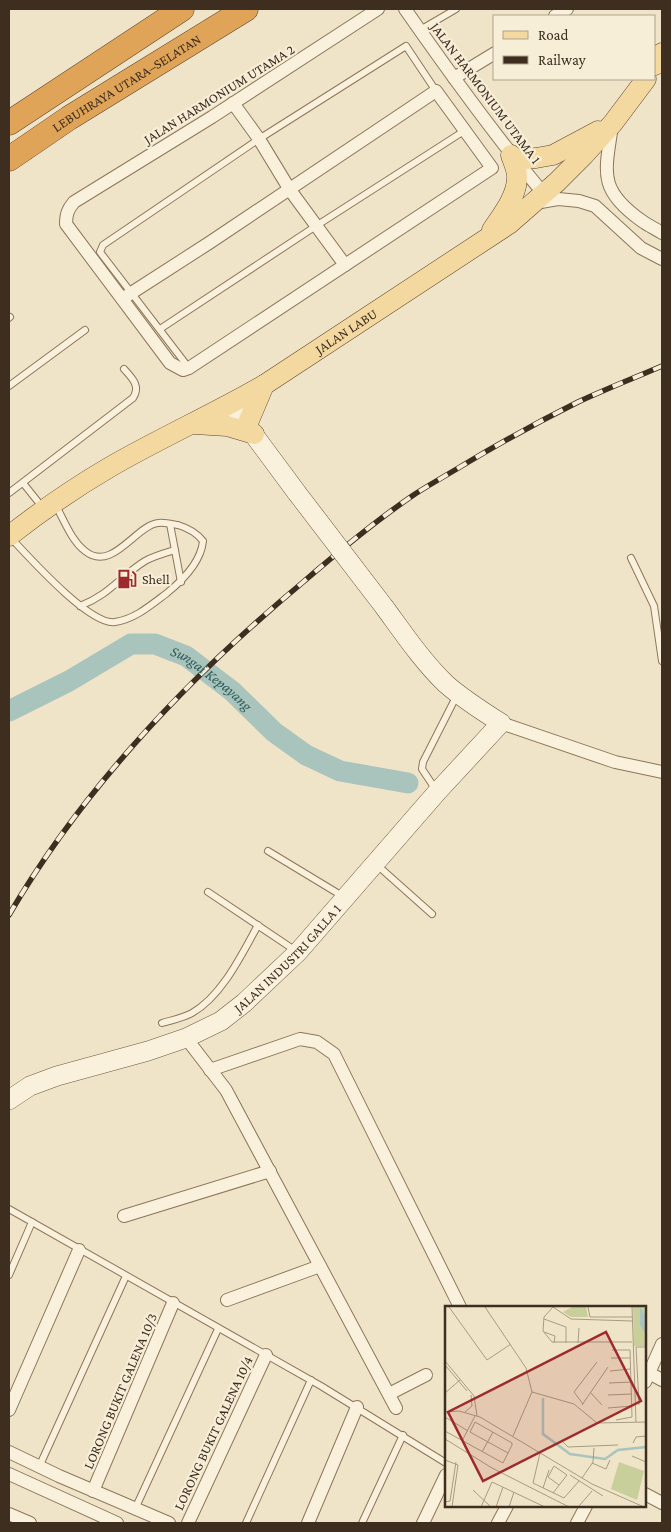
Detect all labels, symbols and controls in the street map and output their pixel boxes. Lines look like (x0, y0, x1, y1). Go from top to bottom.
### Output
legend (493, 15, 656, 80)
street label: JALAN HARMONIUM UTAMA 1 (426, 18, 545, 167)
text: Road (538, 27, 569, 43)
street label: LEBUHRAYA UTARA–SELATAN (49, 31, 204, 135)
street label: JALAN HARMONIUM UTAMA 2 (139, 41, 298, 148)
text: Railway (538, 52, 586, 69)
street label: JALAN LABU (310, 305, 380, 358)
fuel station icon: Shell (116, 568, 138, 590)
place label: Shell (142, 571, 170, 587)
water label: Sungai Kepayang (168, 643, 256, 715)
street label: JALAN INDUSTRI GALLA 1 (229, 901, 344, 1017)
inset map (445, 1306, 646, 1507)
street label: LORONG BUKIT GALENA 10/3 (80, 1311, 160, 1471)
street label: LORONG BUKIT GALENA 10/4 (170, 1354, 256, 1512)

